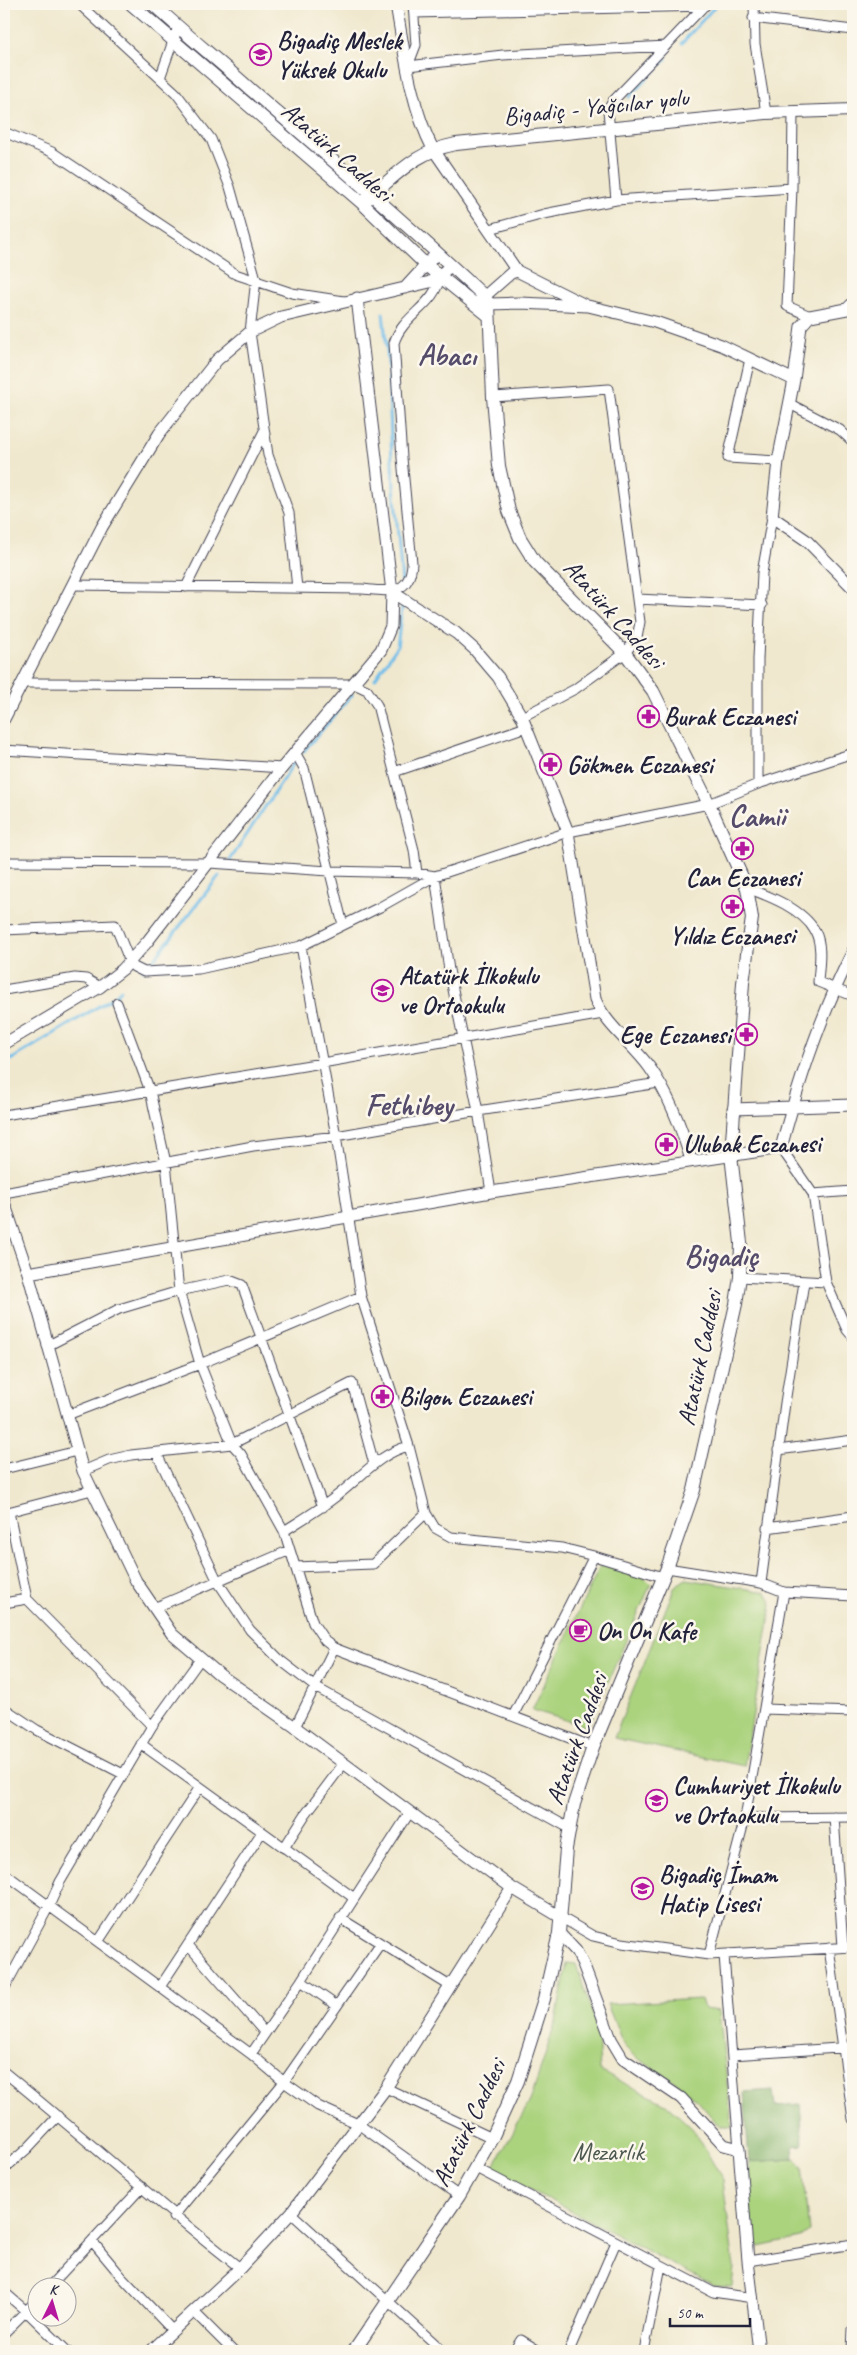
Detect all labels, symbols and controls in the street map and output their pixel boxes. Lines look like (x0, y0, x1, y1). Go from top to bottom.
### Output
place label: Bigadiç Meslek Yüksek Okulu (277, 25, 405, 86)
school or university icon: Bigadiç Meslek Yüksek Okulu (249, 43, 273, 67)
street label: Bigadiç - Yağcılar yolu (502, 81, 692, 133)
street label: Atatürk Caddesi (275, 95, 402, 211)
district label: Abacı (418, 336, 478, 374)
street label: Atatürk Caddesi (556, 552, 674, 678)
place label: Burak Eczanesi (664, 701, 799, 733)
pharmacy icon: Burak Eczanesi (636, 705, 660, 729)
place label: Gökmen Eczanesi (567, 749, 716, 781)
pharmacy icon: Gökmen Eczanesi (539, 753, 563, 777)
district label: Camii (729, 797, 789, 835)
pharmacy icon: Can Eczanesi (731, 837, 755, 861)
place label: Can Eczanesi (686, 862, 803, 894)
pharmacy icon: Yıldız Eczanesi (720, 895, 744, 919)
place label: Yıldız Eczanesi (669, 920, 798, 952)
place label: Atatürk İlkokulu ve Ortaokulu (399, 960, 541, 1021)
school or university icon: Atatürk İlkokulu ve Ortaokulu (371, 978, 395, 1002)
place label: Ege Eczanesi (620, 1019, 734, 1051)
pharmacy icon: Ege Eczanesi (735, 1023, 759, 1047)
district label: Fethibey (366, 1086, 455, 1124)
place label: Ulubak Eczanesi (683, 1128, 824, 1160)
pharmacy icon: Ulubak Eczanesi (655, 1132, 679, 1156)
district label: Bigadiç (684, 1237, 760, 1275)
street label: Atatürk Caddesi (670, 1284, 731, 1428)
place label: Bilgon Eczanesi (399, 1381, 535, 1413)
pharmacy icon: Bilgon Eczanesi (371, 1385, 395, 1409)
place label: On On Kafe (597, 1615, 698, 1647)
cafe icon: On On Kafe (569, 1619, 593, 1643)
street label: Atatürk Caddesi (539, 1666, 617, 1809)
place label: Cumhuriyet İlkokulu ve Ortaokulu (673, 1770, 842, 1831)
school or university icon: Cumhuriyet İlkokulu ve Ortaokulu (645, 1788, 669, 1812)
place label: Bigadiç İmam Hatip Lisesi (659, 1859, 779, 1920)
school or university icon: Bigadiç İmam Hatip Lisesi (631, 1877, 655, 1901)
street label: Atatürk Caddesi (425, 2051, 515, 2192)
park label: Mezarlık (572, 2136, 645, 2168)
north arrow (28, 2278, 78, 2328)
text: K (49, 2281, 60, 2299)
scale bar (670, 2295, 750, 2327)
text: 50 m (677, 2304, 704, 2323)

